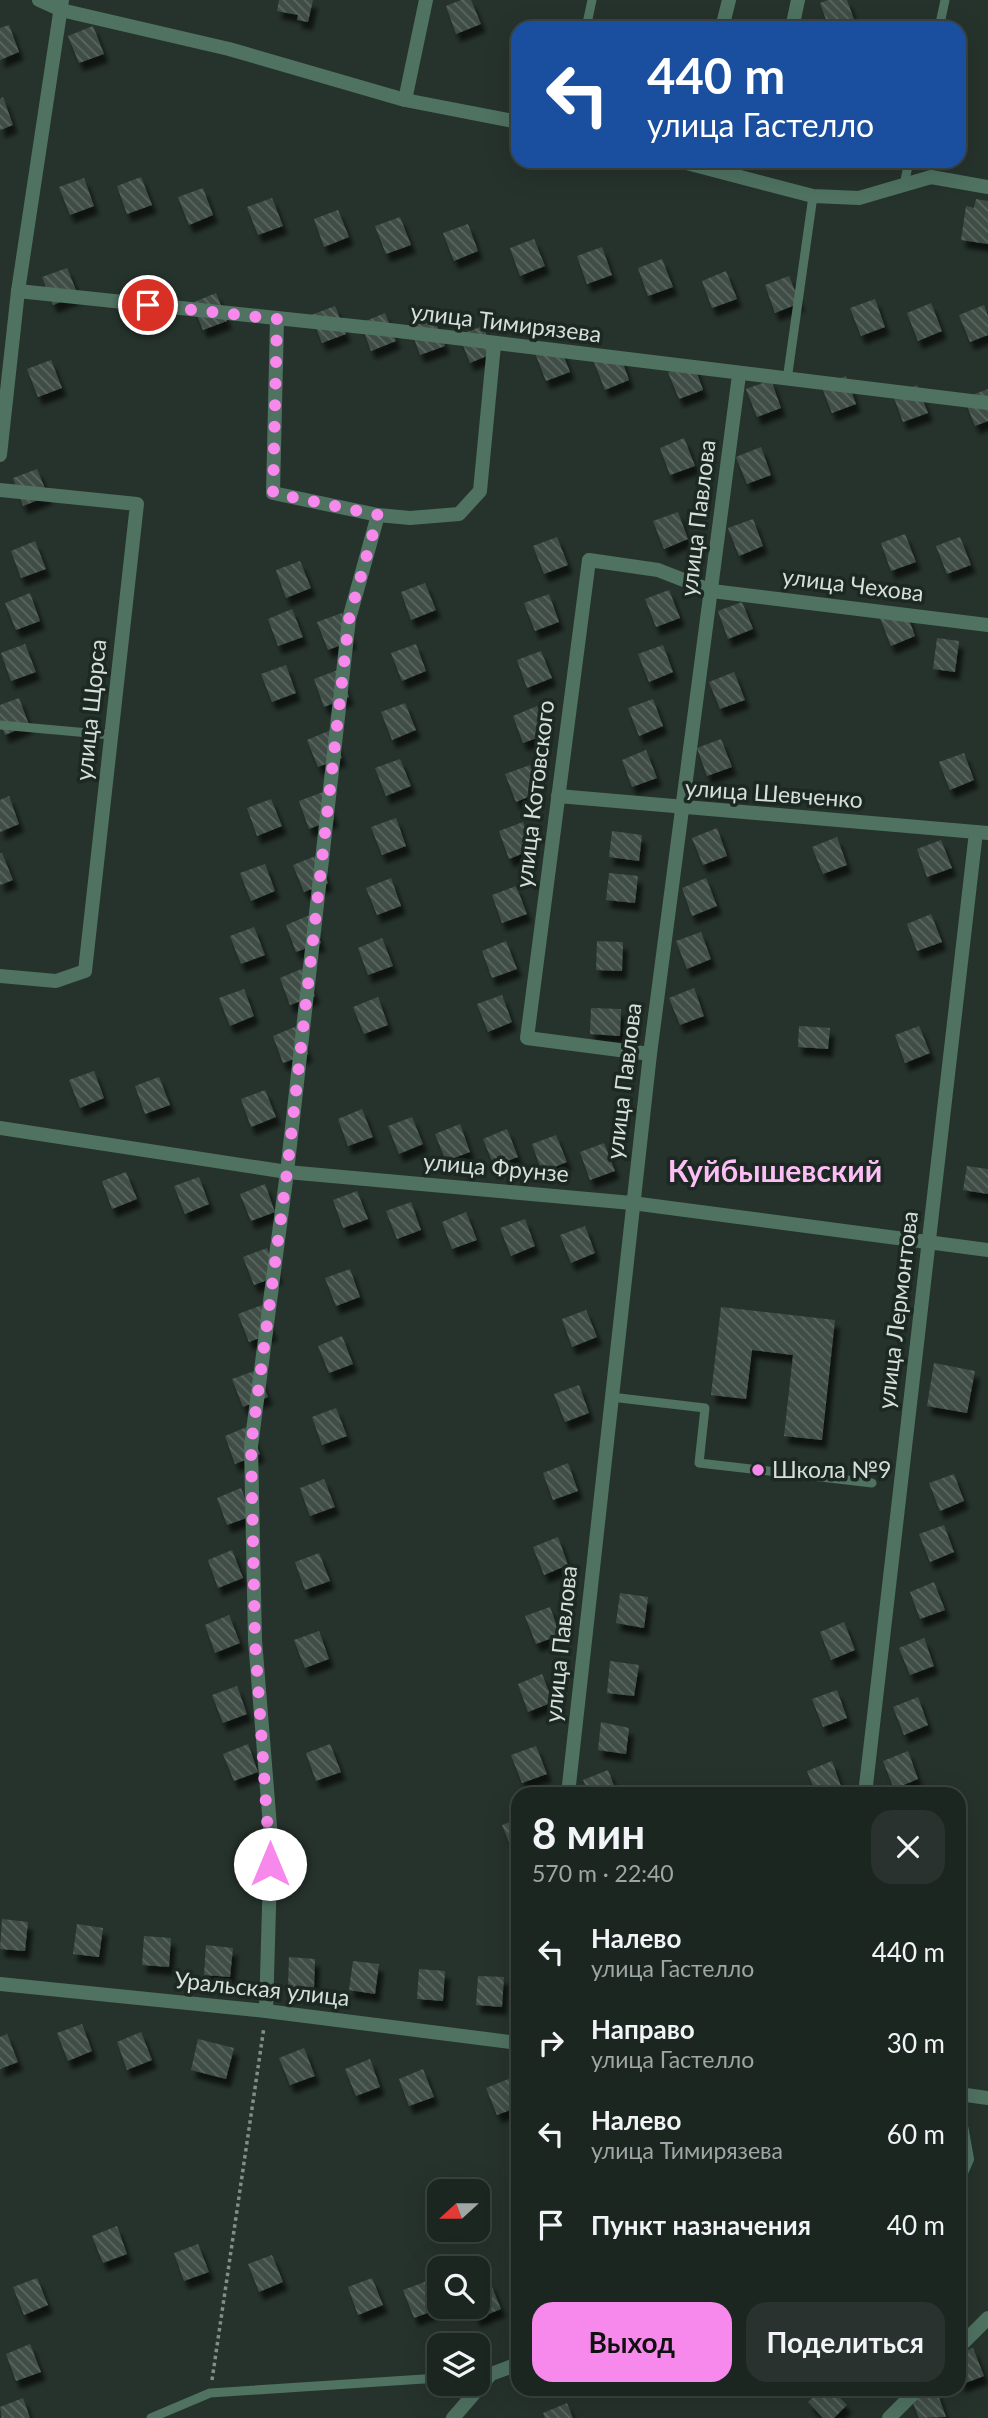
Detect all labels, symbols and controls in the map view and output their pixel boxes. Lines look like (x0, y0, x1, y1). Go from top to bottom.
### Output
text: 440 m (647, 46, 785, 104)
icon: left (532, 49, 623, 140)
text: улица Гастелло (647, 105, 874, 144)
pin (118, 275, 178, 335)
icon: arrive (129, 286, 167, 324)
street label: улица Тимирязева (409, 296, 603, 348)
street label: улица Павлова (674, 438, 721, 598)
street label: улица Чехова (781, 561, 925, 607)
street label: улица Щорса (69, 638, 111, 782)
street label: улица Котовского (509, 698, 559, 889)
street label: улица Шевченко (684, 773, 864, 813)
street label: улица Павлова (600, 1001, 647, 1161)
street label: улица Фрунзе (422, 1147, 570, 1187)
district label: Куйбышевский (668, 1152, 882, 1188)
street label: улица Лермонтова (871, 1209, 923, 1411)
place label: Школа №9 (772, 1455, 891, 1483)
marker: Школа №9 (750, 1462, 766, 1478)
street label: улица Павлова (538, 1564, 582, 1724)
text: 8 мин (532, 1808, 645, 1858)
button: close (871, 1810, 945, 1884)
position arrow (233, 1827, 307, 1901)
text: 570 m · 22:40 (532, 1859, 674, 1887)
text: Налево (591, 1922, 681, 1954)
icon: left (532, 1933, 570, 1971)
text: 440 m (872, 1936, 945, 1968)
text: улица Гастелло (591, 1954, 754, 1982)
street label: Уральская улица (173, 1965, 351, 2011)
text: Направо (591, 2013, 695, 2045)
icon: right (532, 2024, 570, 2062)
text: 30 m (887, 2027, 945, 2059)
text: улица Гастелло (591, 2045, 754, 2073)
text: Налево (591, 2104, 681, 2136)
icon: left (532, 2115, 570, 2153)
text: 60 m (887, 2118, 945, 2150)
text: улица Тимирязева (591, 2136, 783, 2164)
north arrow (427, 2179, 490, 2242)
map controls (427, 2179, 490, 2396)
icon: arrive (532, 2206, 570, 2244)
text: Пункт назначения (591, 2209, 811, 2241)
text: 40 m (887, 2209, 945, 2241)
button: search (427, 2256, 490, 2319)
button: Выход (532, 2302, 732, 2382)
button: Поделиться (746, 2302, 945, 2382)
button: layers (427, 2333, 490, 2396)

